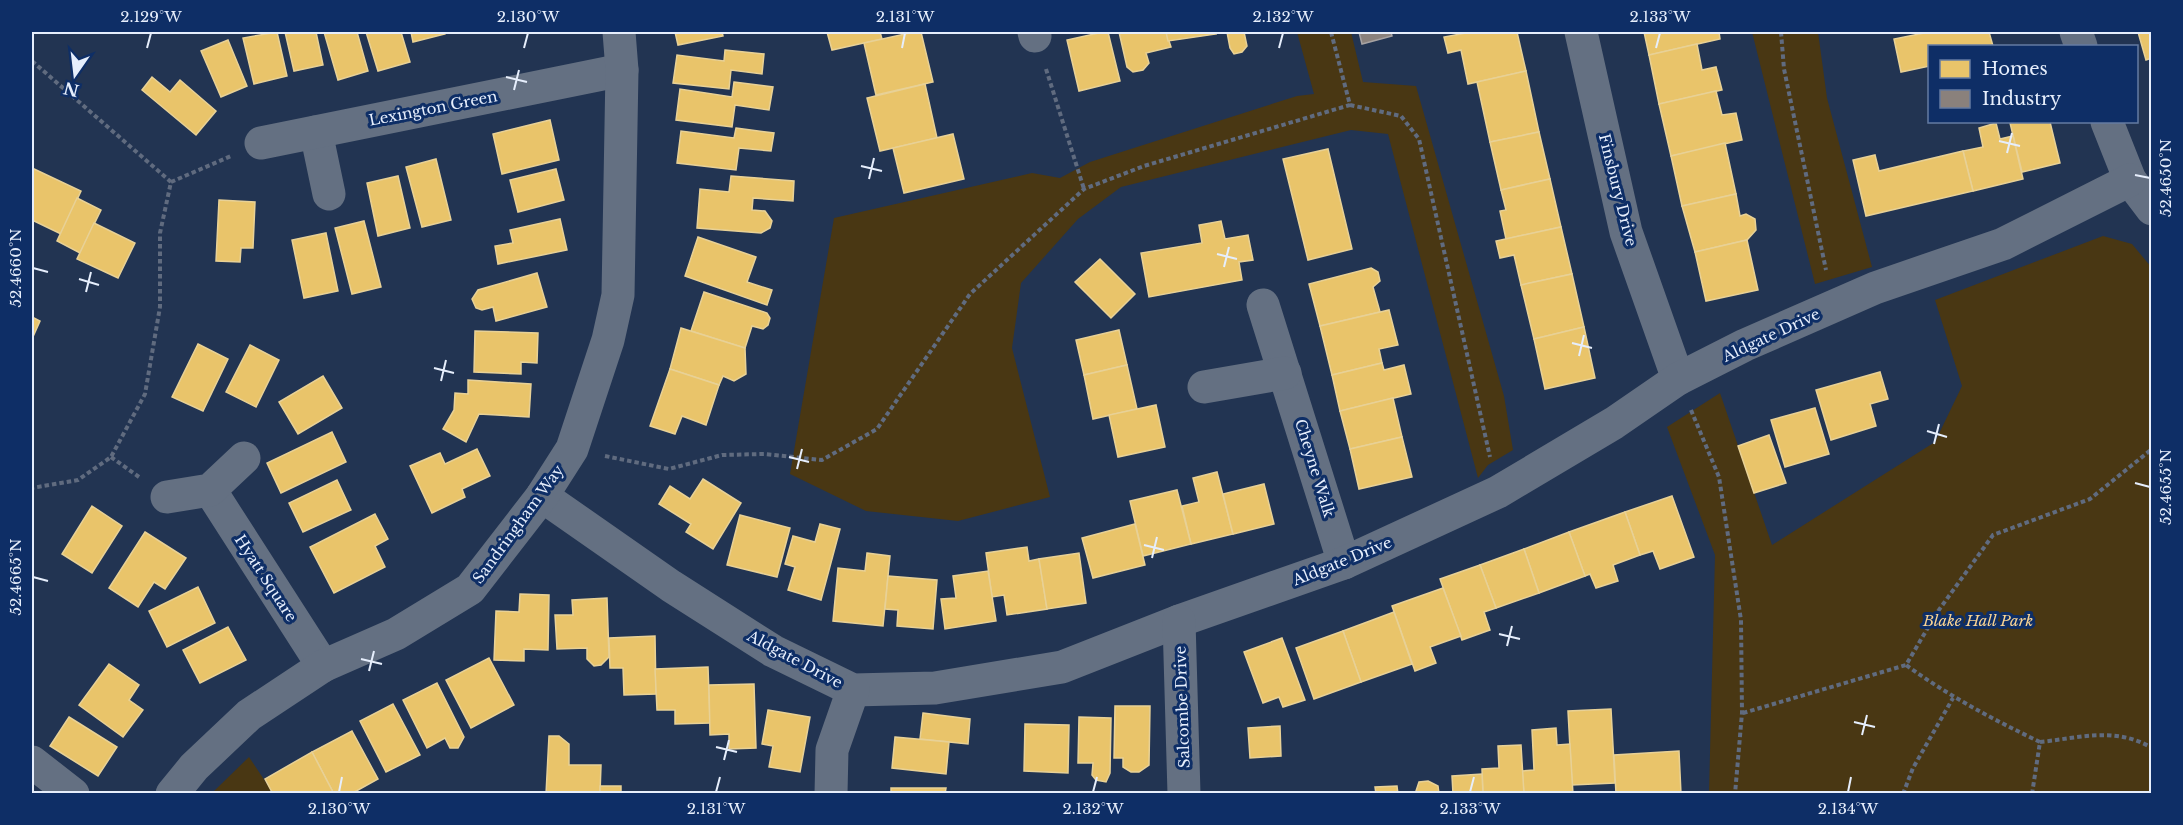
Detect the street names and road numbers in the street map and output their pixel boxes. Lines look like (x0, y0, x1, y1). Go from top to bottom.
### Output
street label: Lexington Green (367, 86, 499, 130)
street label: Finsbury Drive (1595, 132, 1641, 248)
street label: Aldgate Drive (1718, 304, 1823, 366)
street label: Cheyne Walk (1291, 417, 1339, 520)
street label: Sandringham Way (468, 460, 568, 587)
street label: Hyatt Square (231, 531, 301, 625)
street label: Aldgate Drive (1289, 532, 1394, 590)
street label: Aldgate Drive (743, 625, 846, 692)
street label: Salcombe Drive (1170, 646, 1194, 768)

